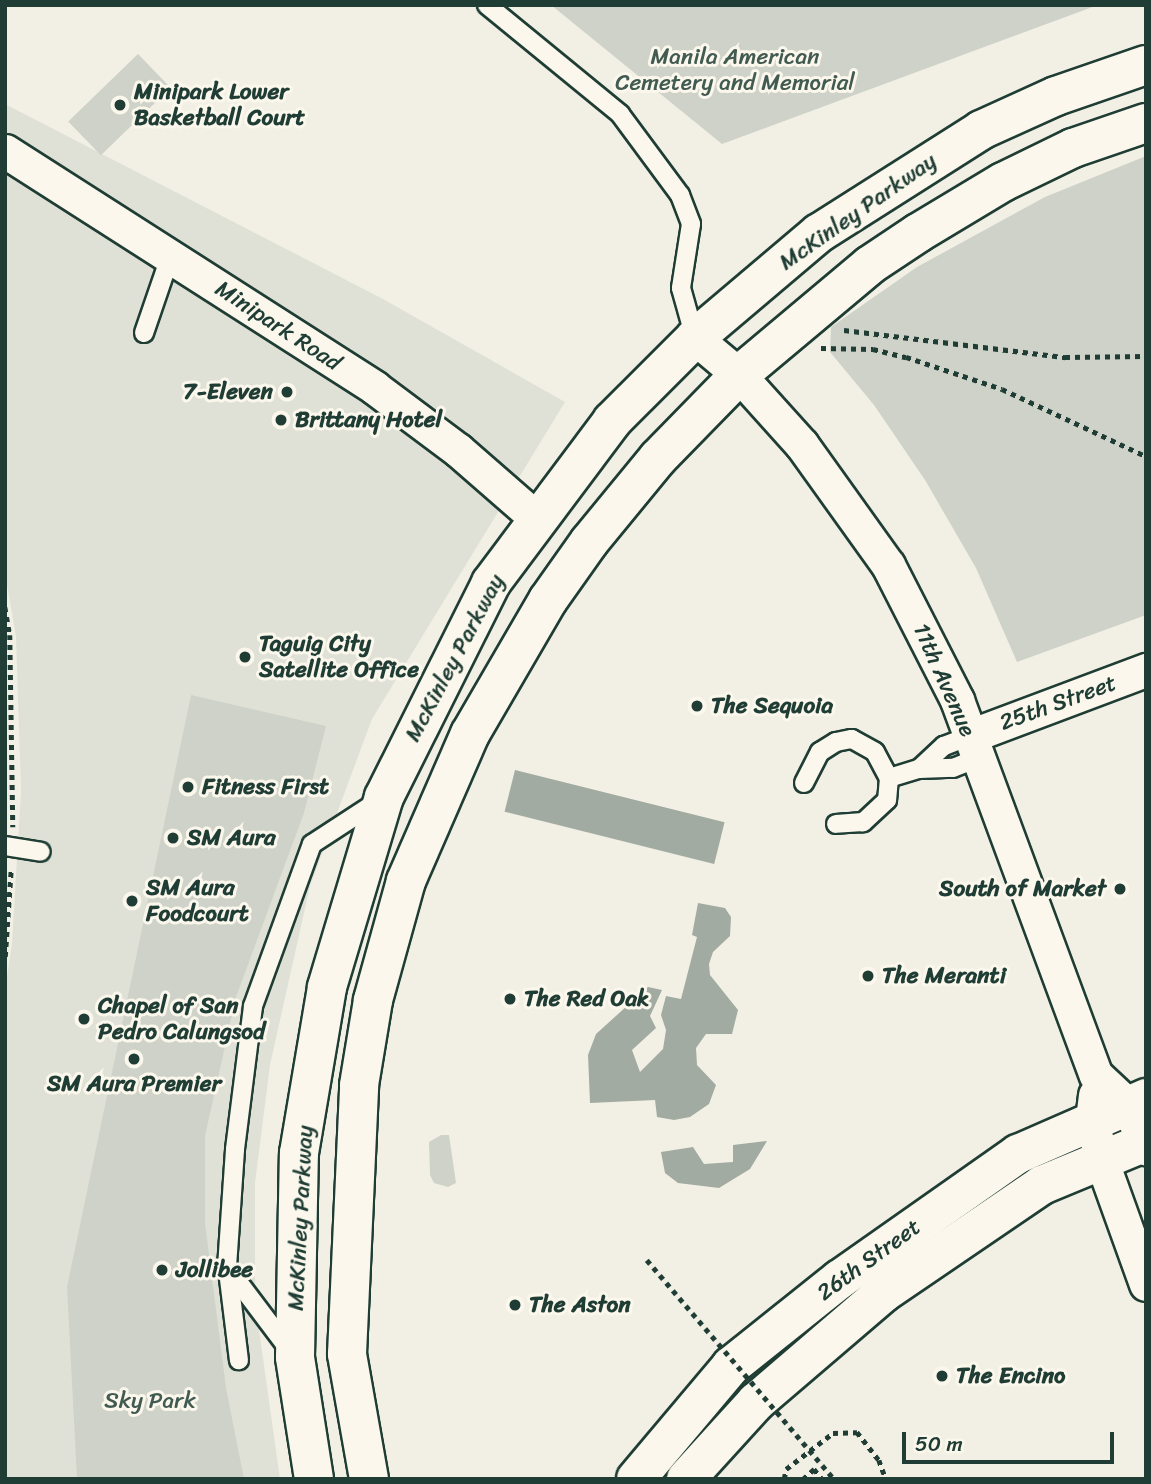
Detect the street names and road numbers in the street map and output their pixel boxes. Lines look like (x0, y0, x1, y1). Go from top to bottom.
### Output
street label: McKinley Parkway (774, 147, 942, 277)
street label: Minipark Road (210, 275, 346, 377)
street label: McKinley Parkway (399, 569, 511, 747)
street label: 11th Avenue (907, 619, 981, 741)
street label: 25th Street (996, 669, 1120, 737)
street label: McKinley Parkway (282, 1125, 320, 1311)
street label: 26th Street (812, 1213, 926, 1307)

